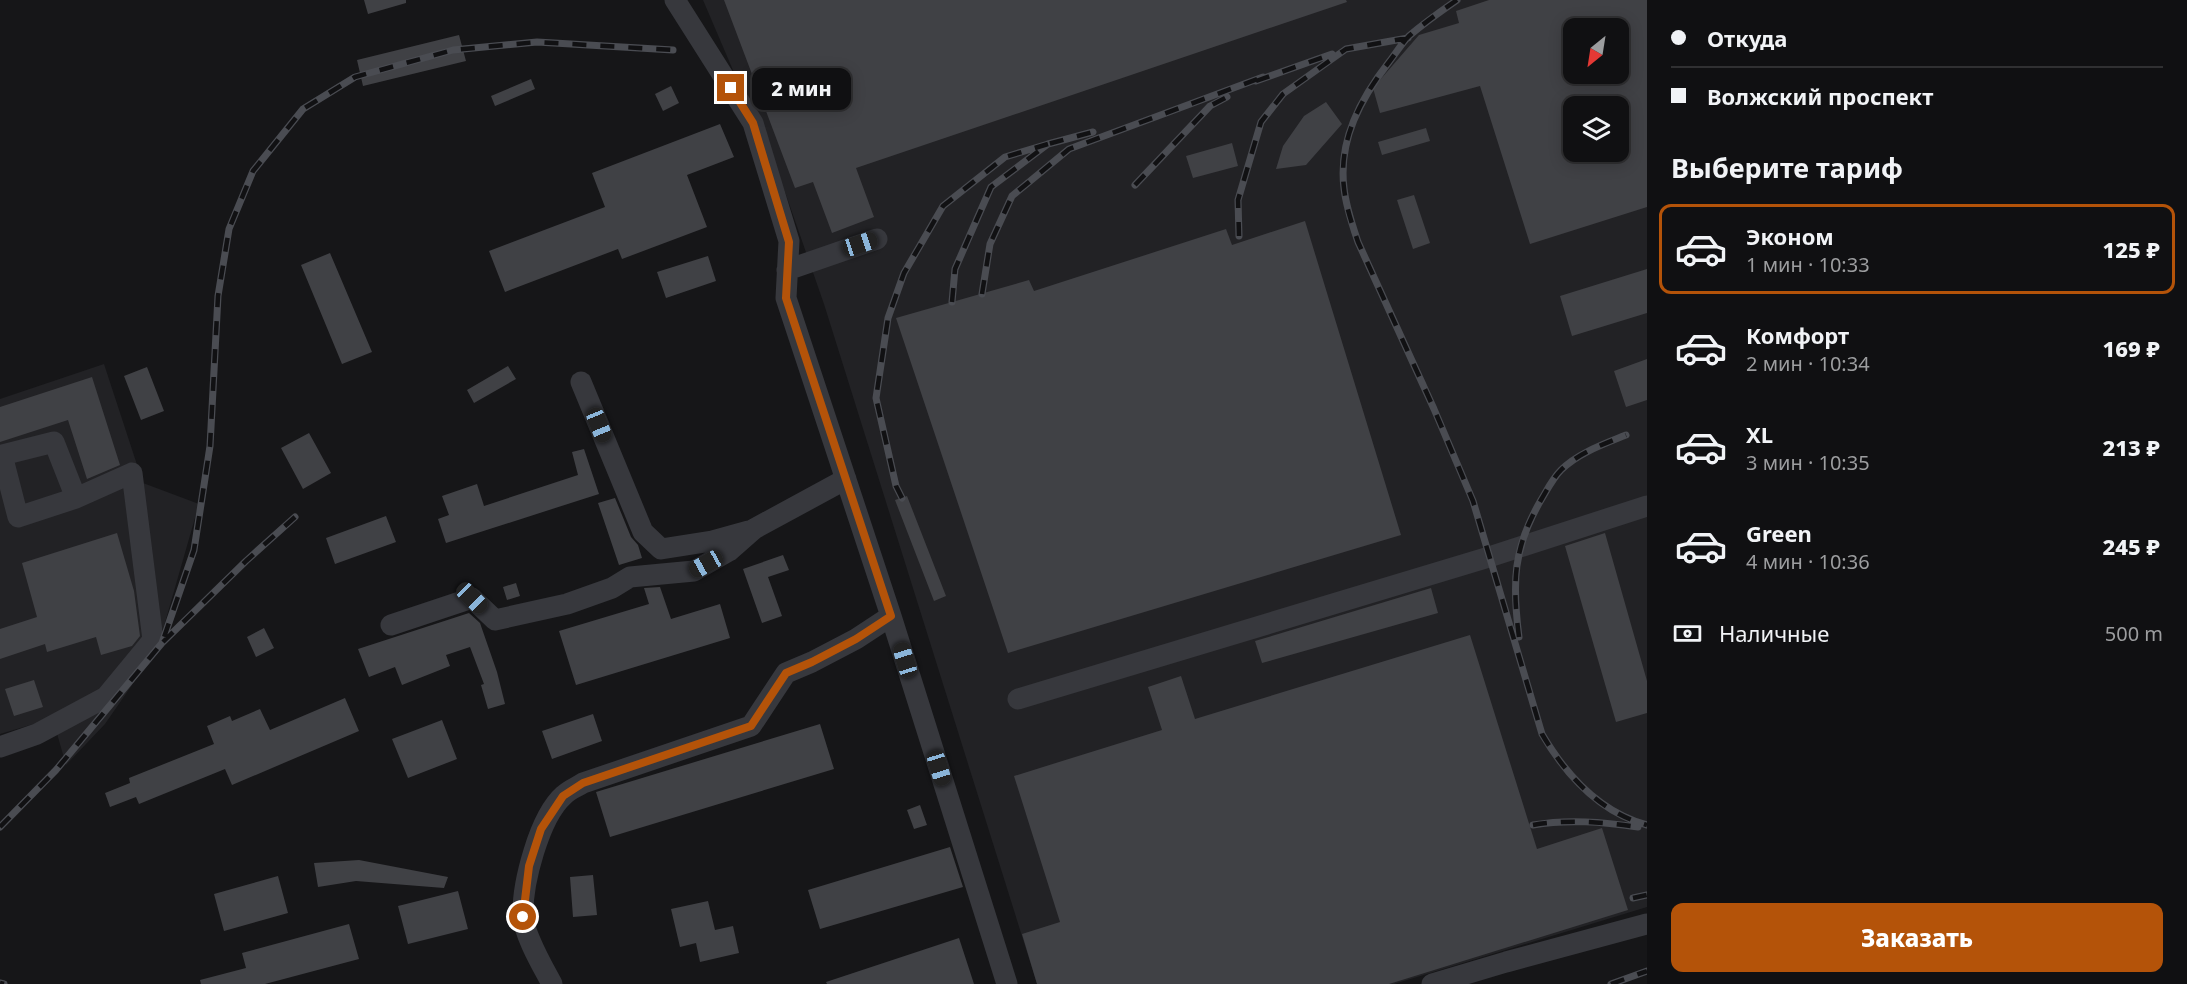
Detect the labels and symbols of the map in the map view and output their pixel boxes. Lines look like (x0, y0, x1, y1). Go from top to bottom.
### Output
north arrow (1563, 18, 1629, 84)
callout: 2 мин (752, 67, 851, 109)
route end (717, 74, 744, 101)
car (840, 230, 880, 258)
car (584, 405, 614, 445)
car (686, 547, 726, 581)
car (453, 579, 491, 617)
car (891, 640, 919, 680)
car (925, 748, 953, 788)
route start (509, 903, 536, 930)

